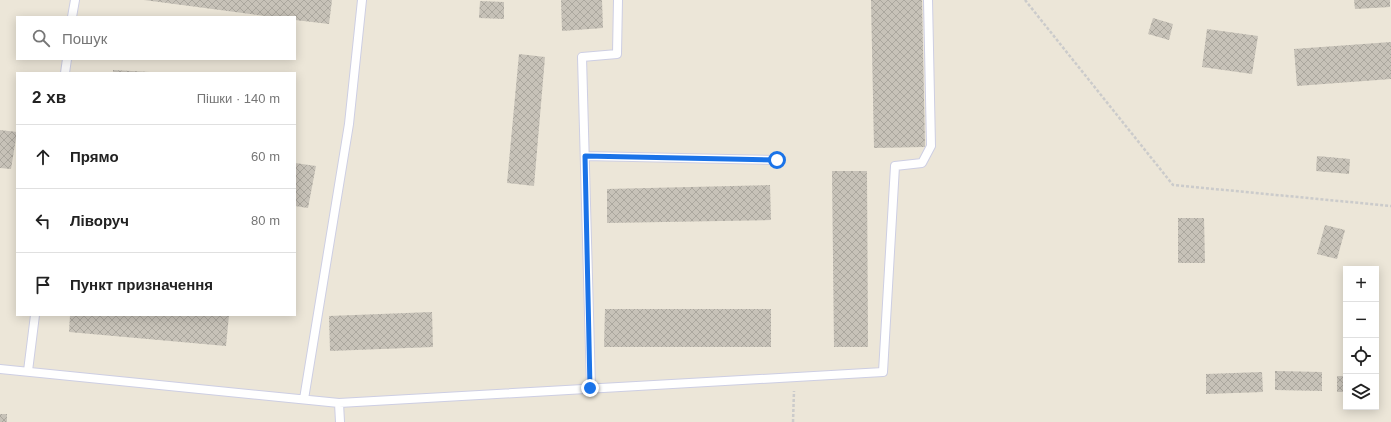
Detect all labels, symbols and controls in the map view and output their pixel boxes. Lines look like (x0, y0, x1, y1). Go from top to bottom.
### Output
search box (16, 16, 296, 60)
icon: search (30, 27, 52, 49)
text: Пошук (62, 30, 107, 47)
text: 2 хв (32, 88, 66, 107)
text: Пішки · 140 m (197, 91, 280, 106)
icon: ahead (32, 146, 54, 168)
text: Прямо (70, 148, 119, 165)
text: 60 m (251, 149, 280, 164)
route start (768, 151, 786, 169)
icon: left (32, 210, 54, 232)
text: Ліворуч (70, 212, 129, 229)
text: 80 m (251, 213, 280, 228)
map controls (1343, 266, 1379, 410)
button: + (1343, 266, 1379, 302)
icon: arrive (32, 274, 54, 296)
text: Пункт призначення (70, 276, 213, 293)
button: − (1343, 302, 1379, 338)
button: locate (1343, 338, 1379, 374)
button: layers (1343, 374, 1379, 410)
route end (581, 379, 599, 397)

